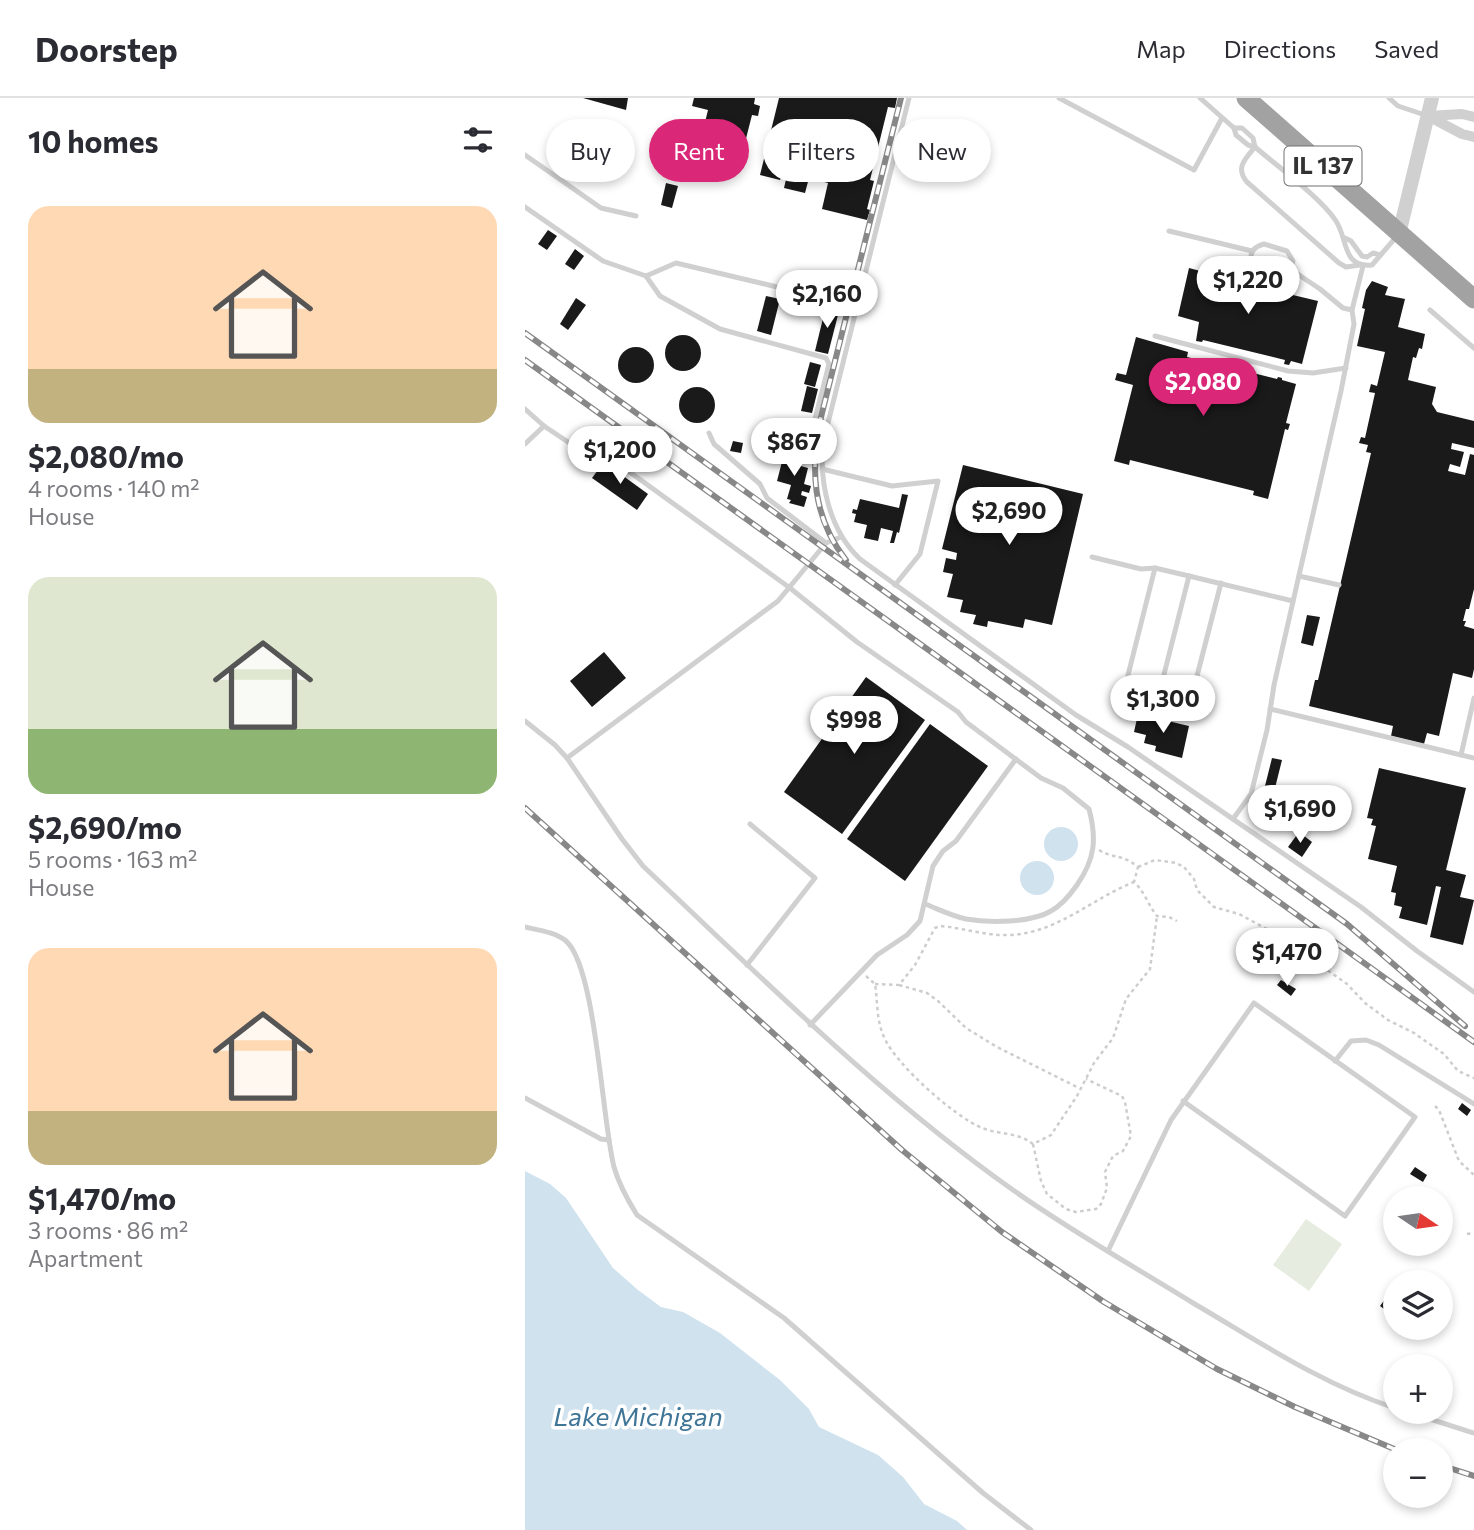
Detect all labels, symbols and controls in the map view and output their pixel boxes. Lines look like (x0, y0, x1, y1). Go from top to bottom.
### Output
text: Doorstep (35, 28, 178, 69)
text: Map (1136, 34, 1186, 63)
text: Directions (1224, 34, 1336, 63)
text: Saved (1374, 34, 1439, 63)
chip: Buy (546, 119, 635, 182)
chip: Rent (649, 119, 749, 182)
chip: Filters (763, 119, 879, 182)
chip: New (893, 119, 991, 182)
icon: filters (459, 121, 497, 159)
text: 10 homes (28, 122, 158, 159)
road number: IL 137 (1285, 146, 1361, 186)
icon: home (200, 251, 326, 377)
pin: $1,220 (1191, 256, 1305, 316)
text: $1,220 (1213, 265, 1283, 293)
pin: $2,160 (770, 271, 884, 330)
text: $2,160 (792, 279, 862, 307)
pin: $2,080 (1146, 358, 1260, 418)
text: $2,080 (1165, 367, 1241, 395)
pin: $867 (753, 418, 835, 478)
pin: $1,200 (563, 426, 677, 486)
text: $867 (767, 427, 821, 455)
text: $1,200 (584, 435, 656, 463)
text: $2,080/mo (28, 437, 184, 474)
text: 4 rooms · 140 m² (28, 474, 200, 502)
pin: $2,690 (952, 488, 1066, 547)
text: $2,690 (971, 496, 1047, 524)
text: House (28, 502, 94, 530)
icon: home (200, 622, 326, 748)
pin: $1,300 (1106, 676, 1220, 735)
text: $1,300 (1126, 684, 1200, 712)
pin: $998 (813, 696, 895, 756)
text: $998 (826, 705, 882, 733)
pin: $1,690 (1243, 786, 1357, 845)
text: $1,690 (1264, 794, 1336, 822)
text: $2,690/mo (28, 808, 182, 845)
text: 5 rooms · 163 m² (28, 845, 197, 873)
text: House (28, 873, 94, 901)
pin: $1,470 (1230, 928, 1344, 988)
text: $1,470 (1252, 937, 1322, 965)
icon: home (200, 993, 326, 1119)
text: $1,470/mo (28, 1179, 176, 1216)
north arrow (1383, 1186, 1453, 1256)
map controls (1383, 1186, 1453, 1508)
text: 3 rooms · 86 m² (28, 1216, 188, 1244)
text: Apartment (28, 1244, 143, 1272)
button: layers (1383, 1270, 1453, 1340)
button: + (1383, 1354, 1453, 1424)
water label: Lake Michigan (553, 1400, 723, 1431)
button: − (1383, 1438, 1453, 1508)

